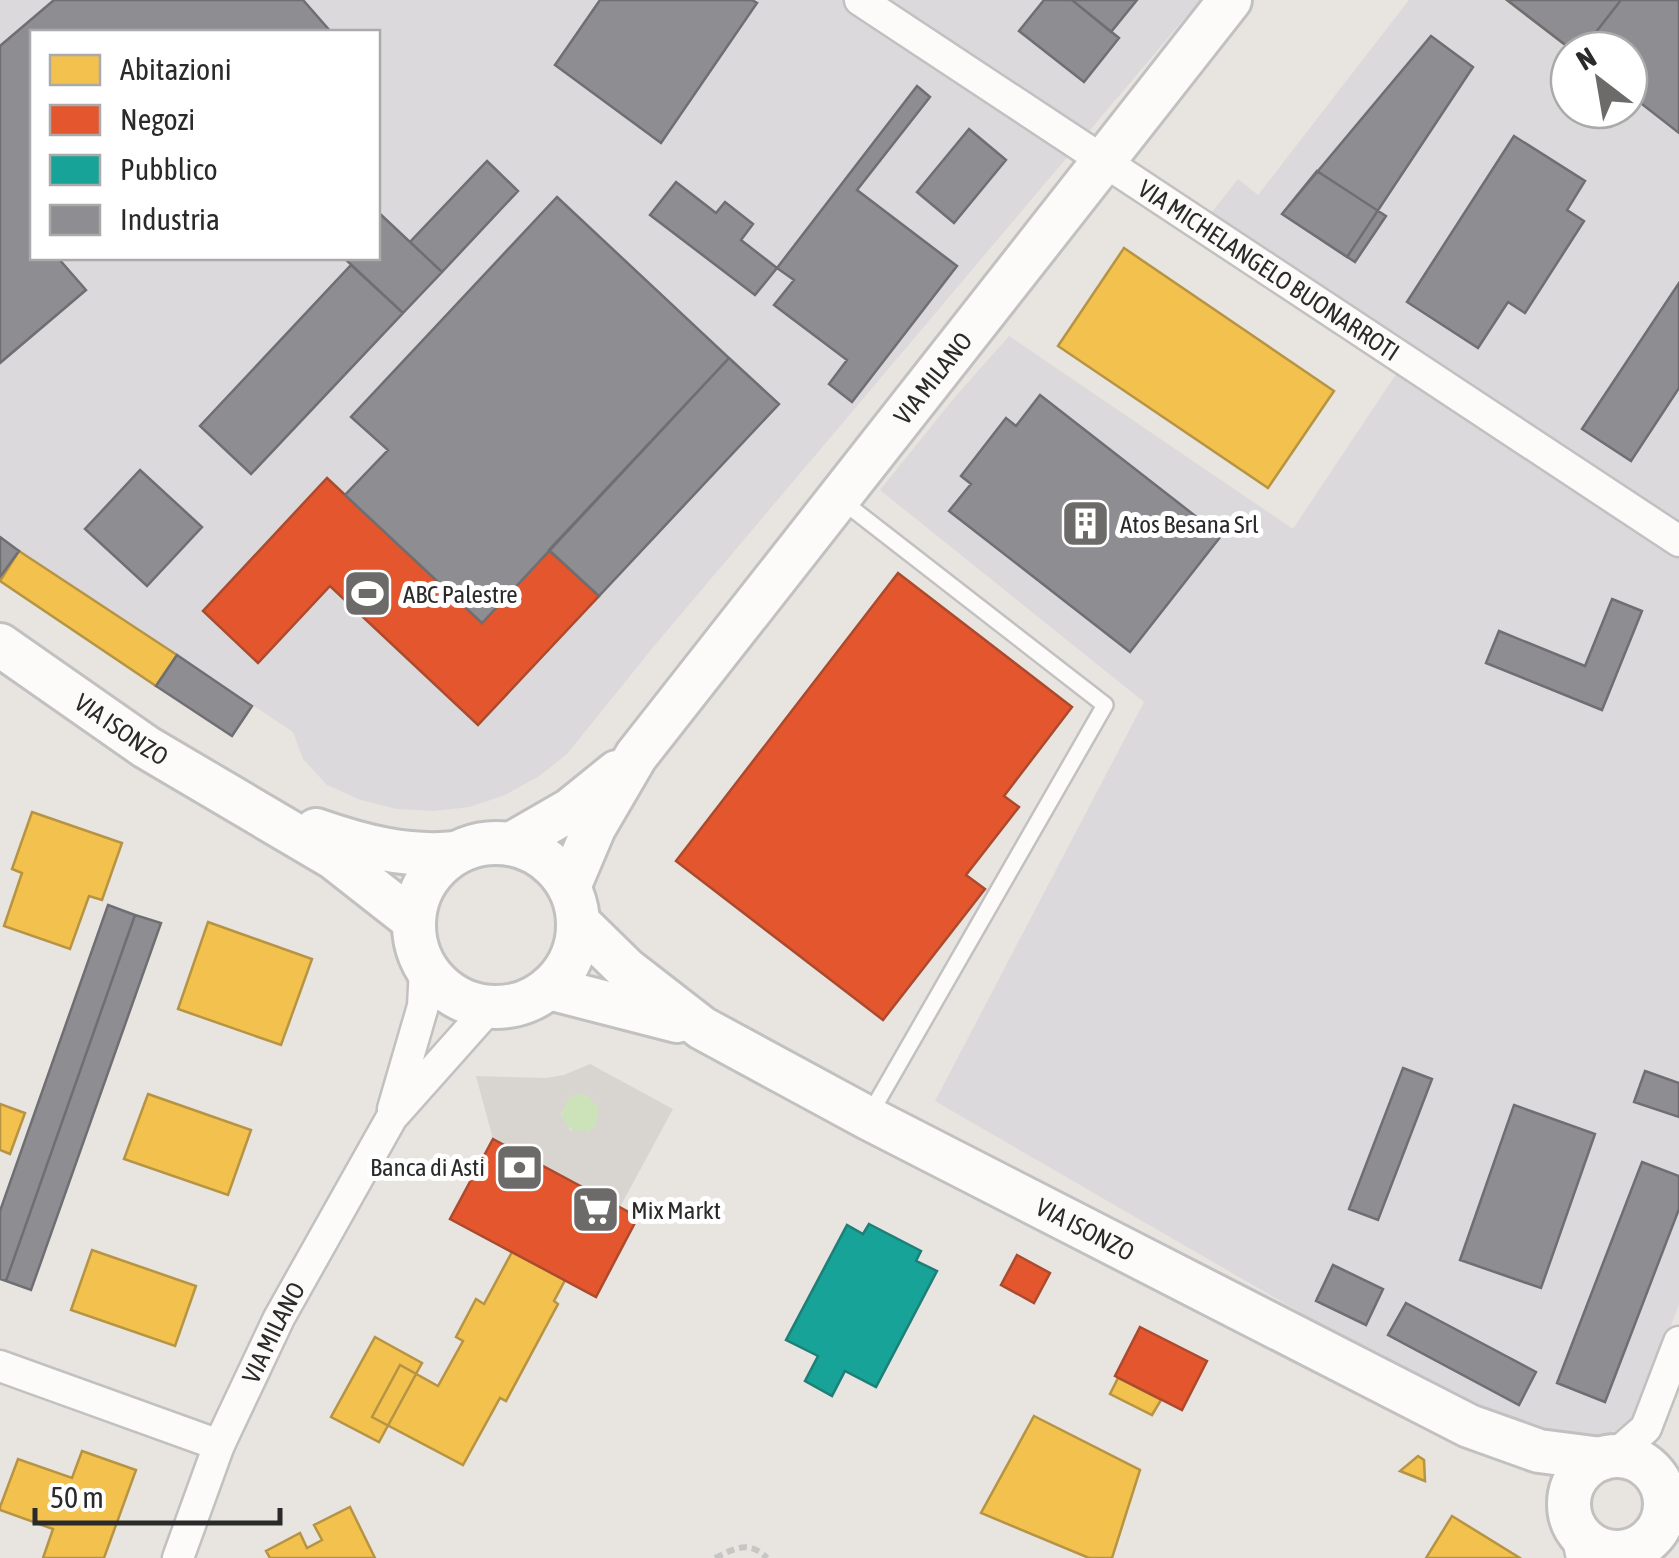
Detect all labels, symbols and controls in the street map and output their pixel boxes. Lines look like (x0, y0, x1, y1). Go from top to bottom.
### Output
legend (30, 30, 380, 260)
north arrow (1549, 30, 1649, 130)
text: N (1571, 41, 1601, 77)
text: Abitazioni (120, 52, 232, 86)
text: Negozi (120, 102, 195, 136)
text: Pubblico (120, 152, 218, 186)
street label: VIA MICHELANGELO BUONARROTI (1133, 174, 1404, 366)
text: Industria (120, 202, 220, 236)
street label: VIA MILANO (888, 327, 978, 430)
building icon: Atos Besana Srl (1059, 498, 1111, 550)
place label: Atos Besana Srl (1120, 510, 1259, 538)
sports icon: ABC Palestre (342, 568, 394, 620)
place label: ABC Palestre (403, 580, 518, 608)
street label: VIA ISONZO (70, 688, 173, 771)
bank icon: Banca di Asti (494, 1141, 546, 1193)
place label: Banca di Asti (370, 1153, 485, 1181)
supermarket icon: Mix Markt (570, 1184, 622, 1236)
street label: VIA ISONZO (1032, 1193, 1139, 1266)
place label: Mix Markt (631, 1196, 721, 1224)
street label: VIA MILANO (236, 1277, 310, 1387)
scale bar (35, 1463, 280, 1525)
text: 50 m (50, 1480, 104, 1514)

